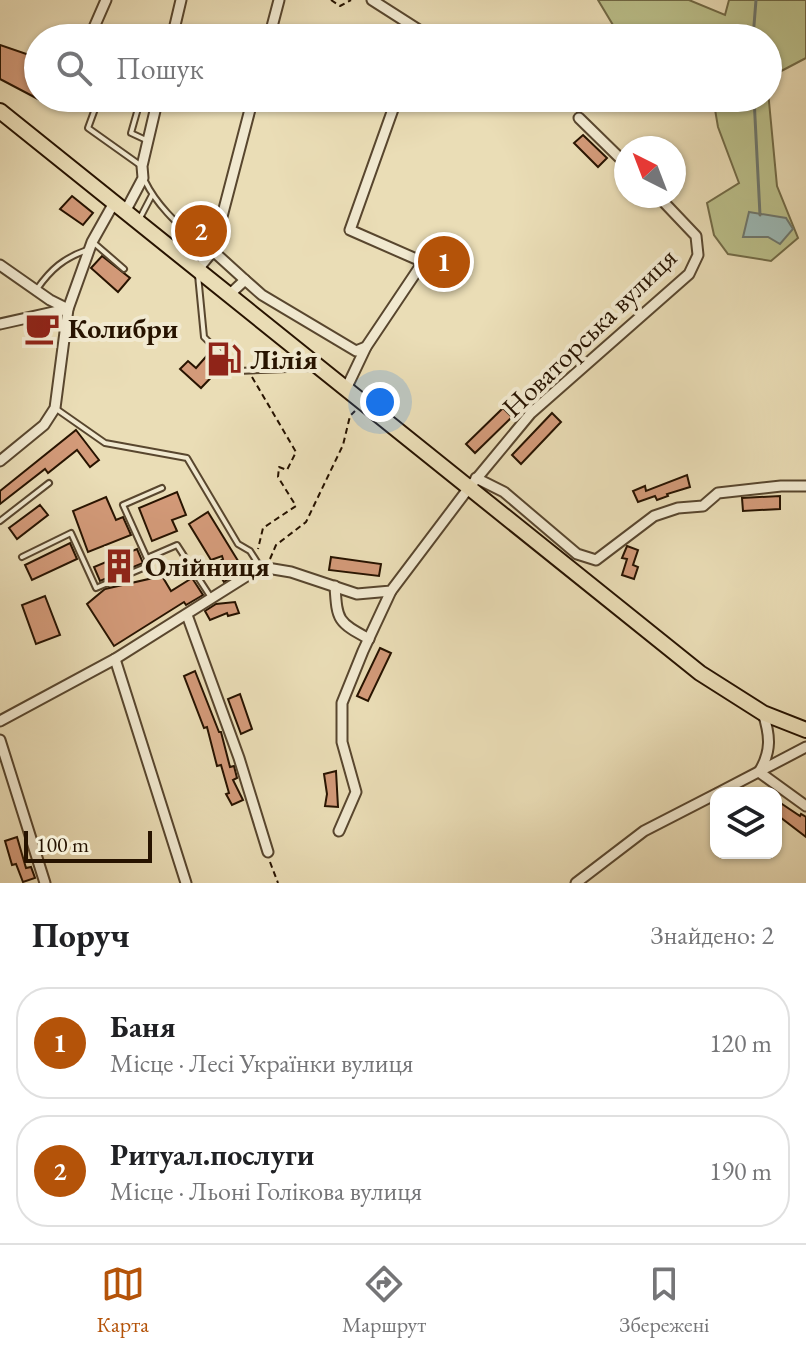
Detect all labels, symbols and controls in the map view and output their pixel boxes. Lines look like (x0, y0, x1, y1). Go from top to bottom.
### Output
search box (24, 24, 782, 112)
icon: search (52, 46, 96, 90)
text: Пошук (116, 49, 204, 88)
north arrow (614, 136, 686, 208)
pin: 2 (175, 201, 227, 261)
pin: 1 (418, 232, 470, 292)
street label: Новаторська вулиця (494, 239, 684, 425)
cafe icon: Колибри (23, 309, 61, 347)
place label: Колибри (68, 310, 178, 346)
fuel station icon: Лілія (205, 340, 243, 378)
place label: Лілія (250, 341, 318, 377)
your location (360, 382, 400, 422)
building icon: Олійниця (100, 547, 138, 585)
place label: Олійниця (145, 548, 270, 584)
map controls (710, 787, 782, 859)
button: layers (710, 787, 782, 859)
scale bar (24, 827, 152, 863)
text: 100 m (36, 830, 89, 859)
text: Поруч (32, 913, 130, 957)
text: Знайдено: 2 (651, 918, 774, 952)
text: Баня (110, 1007, 175, 1046)
text: 1 (53, 1026, 67, 1060)
text: 120 m (709, 1026, 772, 1060)
text: Місце · Лесі Українки вулиця (110, 1046, 413, 1080)
text: Ритуал.послуги (110, 1135, 314, 1174)
text: 2 (53, 1154, 67, 1188)
text: 190 m (709, 1154, 772, 1188)
text: Місце · Льоні Голікова вулиця (110, 1174, 422, 1208)
tab: Карта (96, 1262, 149, 1339)
tab: Маршрут (342, 1262, 426, 1339)
tab: Збережені (619, 1262, 710, 1339)

